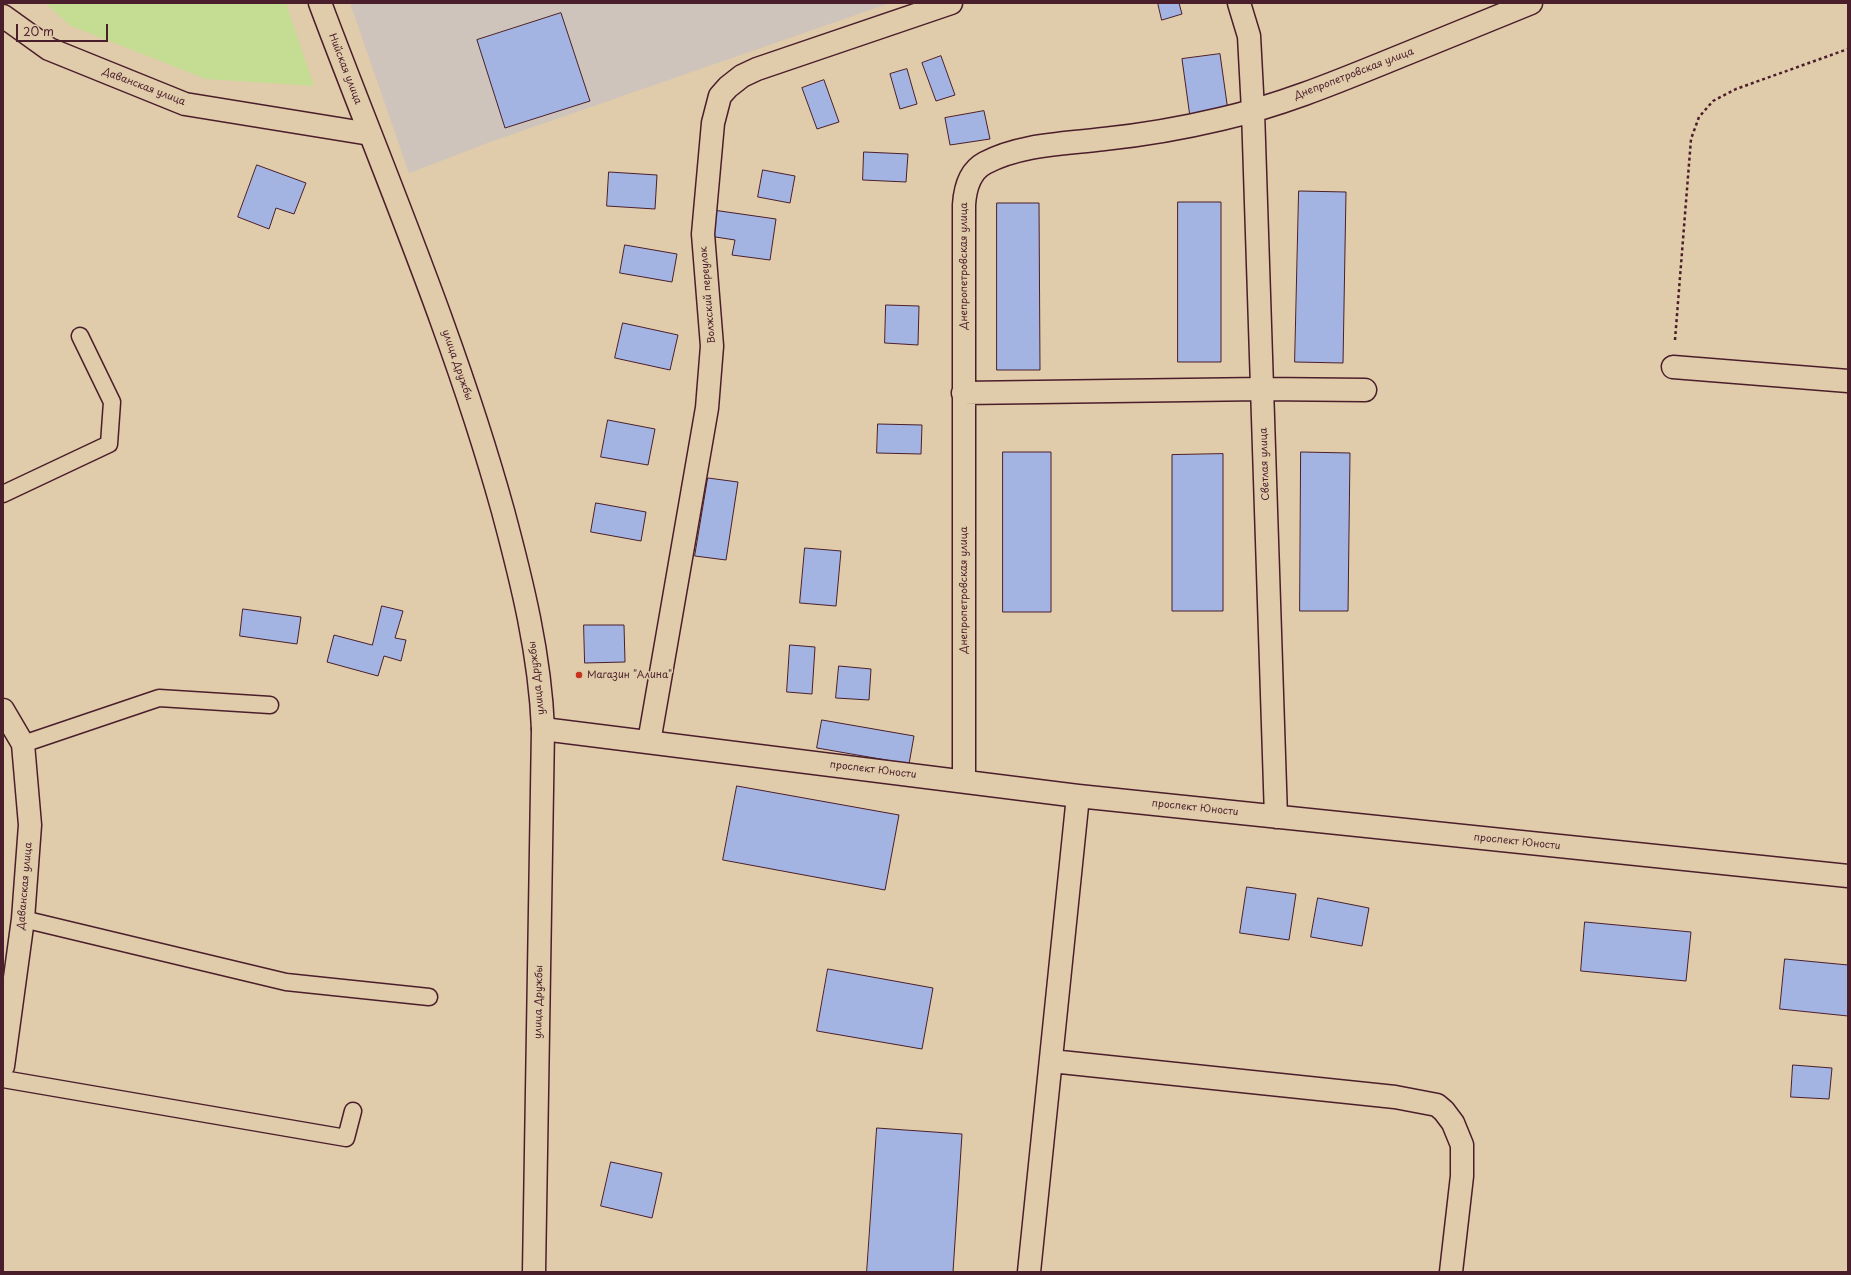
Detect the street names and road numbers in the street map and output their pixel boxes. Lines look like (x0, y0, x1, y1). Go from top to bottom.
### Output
street label: Нийская улица (326, 32, 364, 106)
street label: Днепропетровская улица (1293, 46, 1415, 102)
street label: Даванская улица (101, 66, 187, 108)
street label: Днепропетровская улица (958, 202, 970, 330)
street label: Волжский переулок (698, 246, 718, 344)
street label: улица Дружбы (439, 328, 475, 402)
street label: Светлая улица (1258, 427, 1272, 501)
street label: Днепропетровская улица (958, 526, 970, 654)
street label: улица Дружбы (527, 641, 547, 715)
street label: проспект Юности (829, 759, 917, 781)
street label: проспект Юности (1151, 797, 1239, 819)
street label: проспект Юности (1473, 831, 1561, 853)
street label: Даванская улица (15, 842, 35, 930)
street label: улица Дружбы (532, 965, 546, 1039)

